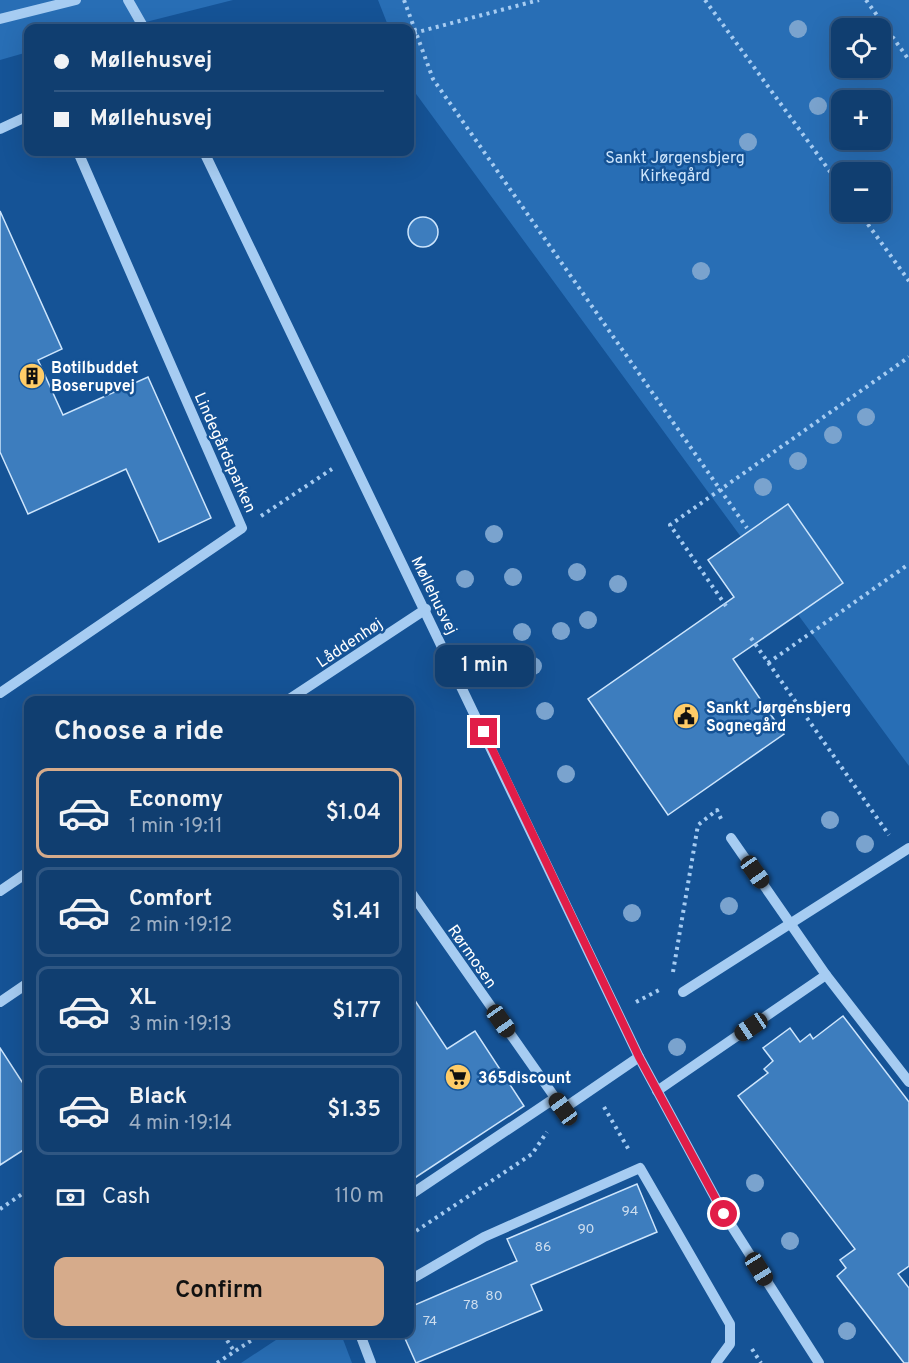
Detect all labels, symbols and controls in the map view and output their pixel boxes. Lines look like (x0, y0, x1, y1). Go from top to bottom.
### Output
map controls (831, 18, 891, 222)
button: locate (831, 18, 891, 78)
text: Møllehusvej (90, 48, 212, 75)
button: + (831, 90, 891, 150)
text: Møllehusvej (90, 106, 212, 133)
park label: Sankt Jørgensbjerg Kirkegård (605, 149, 745, 187)
button: − (831, 162, 891, 222)
place label: Botilbuddet Boserupvej (51, 359, 138, 397)
building icon: Botilbuddet Boserupvej (17, 361, 47, 391)
street label: Lindegårdsparken (189, 389, 260, 516)
street label: Møllehusvej (406, 553, 461, 638)
street label: Låddenhøj (313, 614, 387, 673)
callout: 1 min (434, 645, 534, 687)
text: 1 min (461, 653, 508, 679)
place label: Sankt Jørgensbjerg Sognegård (706, 699, 851, 737)
public building icon: Sankt Jørgensbjerg Sognegård (671, 701, 701, 731)
text: Choose a ride (54, 715, 224, 749)
route end (470, 718, 497, 745)
icon: car (57, 786, 111, 840)
text: Economy (129, 787, 223, 814)
text: $1.04 (326, 800, 381, 827)
text: 1 min · 19:11 (129, 814, 223, 840)
car (737, 852, 773, 892)
icon: car (57, 885, 111, 939)
text: Comfort (129, 886, 212, 913)
text: $1.41 (331, 899, 381, 926)
text: 2 min · 19:12 (129, 913, 232, 939)
street label: Rørmosen (442, 922, 500, 993)
icon: car (57, 984, 111, 1038)
text: XL (129, 985, 156, 1012)
text: $1.77 (332, 998, 381, 1025)
car (483, 1001, 519, 1041)
car (731, 1009, 771, 1045)
text: 3 min · 19:13 (129, 1012, 232, 1038)
supermarket icon: 365discount (443, 1062, 473, 1092)
place label: 365discount (478, 1069, 571, 1089)
icon: car (57, 1083, 111, 1137)
text: Black (129, 1084, 187, 1111)
car (545, 1089, 581, 1129)
text: $1.35 (327, 1097, 381, 1124)
text: 4 min · 19:14 (129, 1111, 232, 1137)
icon: cash (54, 1181, 87, 1214)
text: Cash (102, 1184, 151, 1211)
text: 110 m (335, 1184, 384, 1210)
route start (710, 1200, 737, 1227)
house number: 94 (621, 1203, 639, 1220)
house number: 90 (577, 1221, 595, 1238)
house number: 86 (535, 1239, 551, 1256)
car (742, 1249, 776, 1289)
button: Confirm (54, 1257, 384, 1326)
house number: 80 (485, 1288, 503, 1305)
house number: 78 (463, 1297, 479, 1314)
house number: 74 (423, 1313, 437, 1330)

